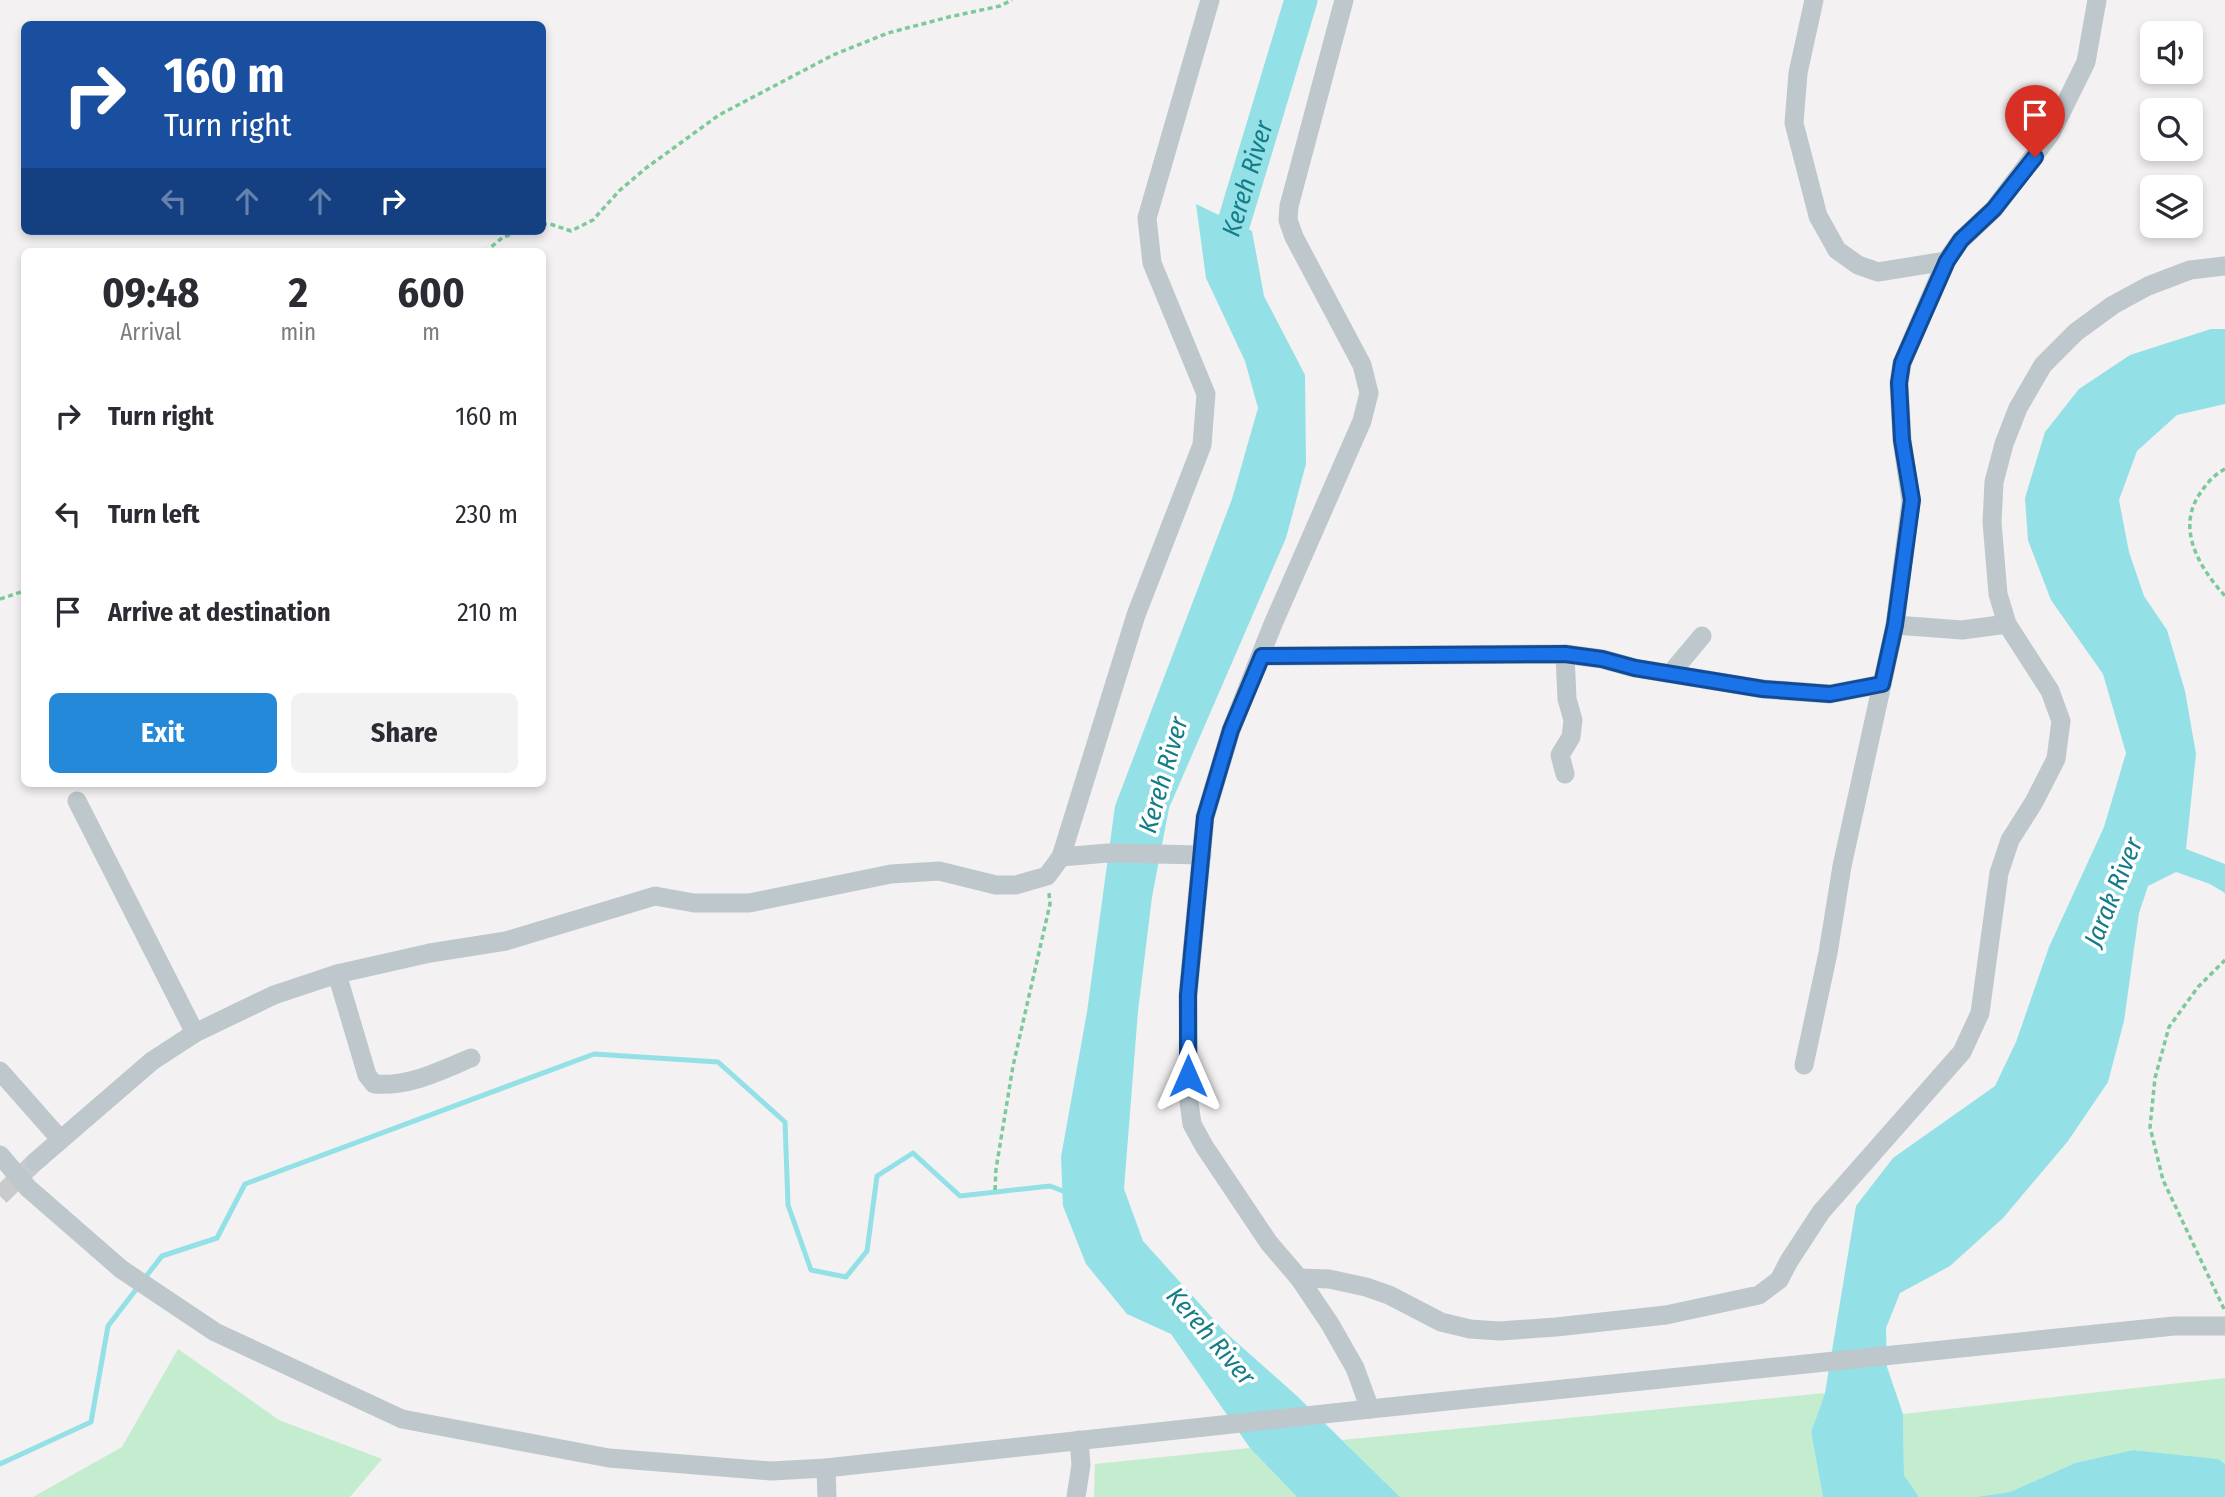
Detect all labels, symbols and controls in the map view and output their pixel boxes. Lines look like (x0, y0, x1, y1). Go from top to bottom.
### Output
map controls (2140, 21, 2203, 238)
button: sound (2140, 21, 2203, 84)
text: 160 m (164, 46, 285, 105)
icon: right (49, 49, 140, 140)
pin (2005, 85, 2065, 157)
icon: arrive (2016, 96, 2054, 134)
button: search (2140, 98, 2203, 161)
text: Turn right (164, 106, 291, 144)
water label: Kereh River (1216, 116, 1280, 240)
button: layers (2140, 175, 2203, 238)
icon: left (155, 182, 193, 220)
icon: ahead (228, 182, 266, 220)
icon: ahead (301, 182, 339, 220)
icon: right (374, 182, 412, 220)
text: 09:48 (102, 268, 200, 318)
text: 2 (289, 268, 308, 318)
text: 600 (397, 268, 465, 318)
text: Arrival (120, 318, 181, 346)
text: min (281, 318, 316, 346)
text: m (422, 318, 440, 346)
icon: right (49, 397, 87, 435)
text: Turn right (108, 401, 214, 432)
text: 160 m (455, 401, 518, 432)
icon: left (49, 495, 87, 533)
text: Turn left (108, 499, 200, 530)
text: 230 m (455, 499, 518, 530)
icon: arrive (49, 593, 87, 631)
text: Arrive at destination (108, 597, 331, 628)
text: 210 m (457, 597, 518, 628)
button: Exit (49, 693, 277, 773)
button: Share (291, 693, 518, 773)
water label: Kereh River (1132, 713, 1195, 837)
water label: Jarak River (2077, 832, 2150, 953)
position arrow (1151, 1039, 1225, 1113)
water label: Kereh River (1160, 1281, 1262, 1392)

